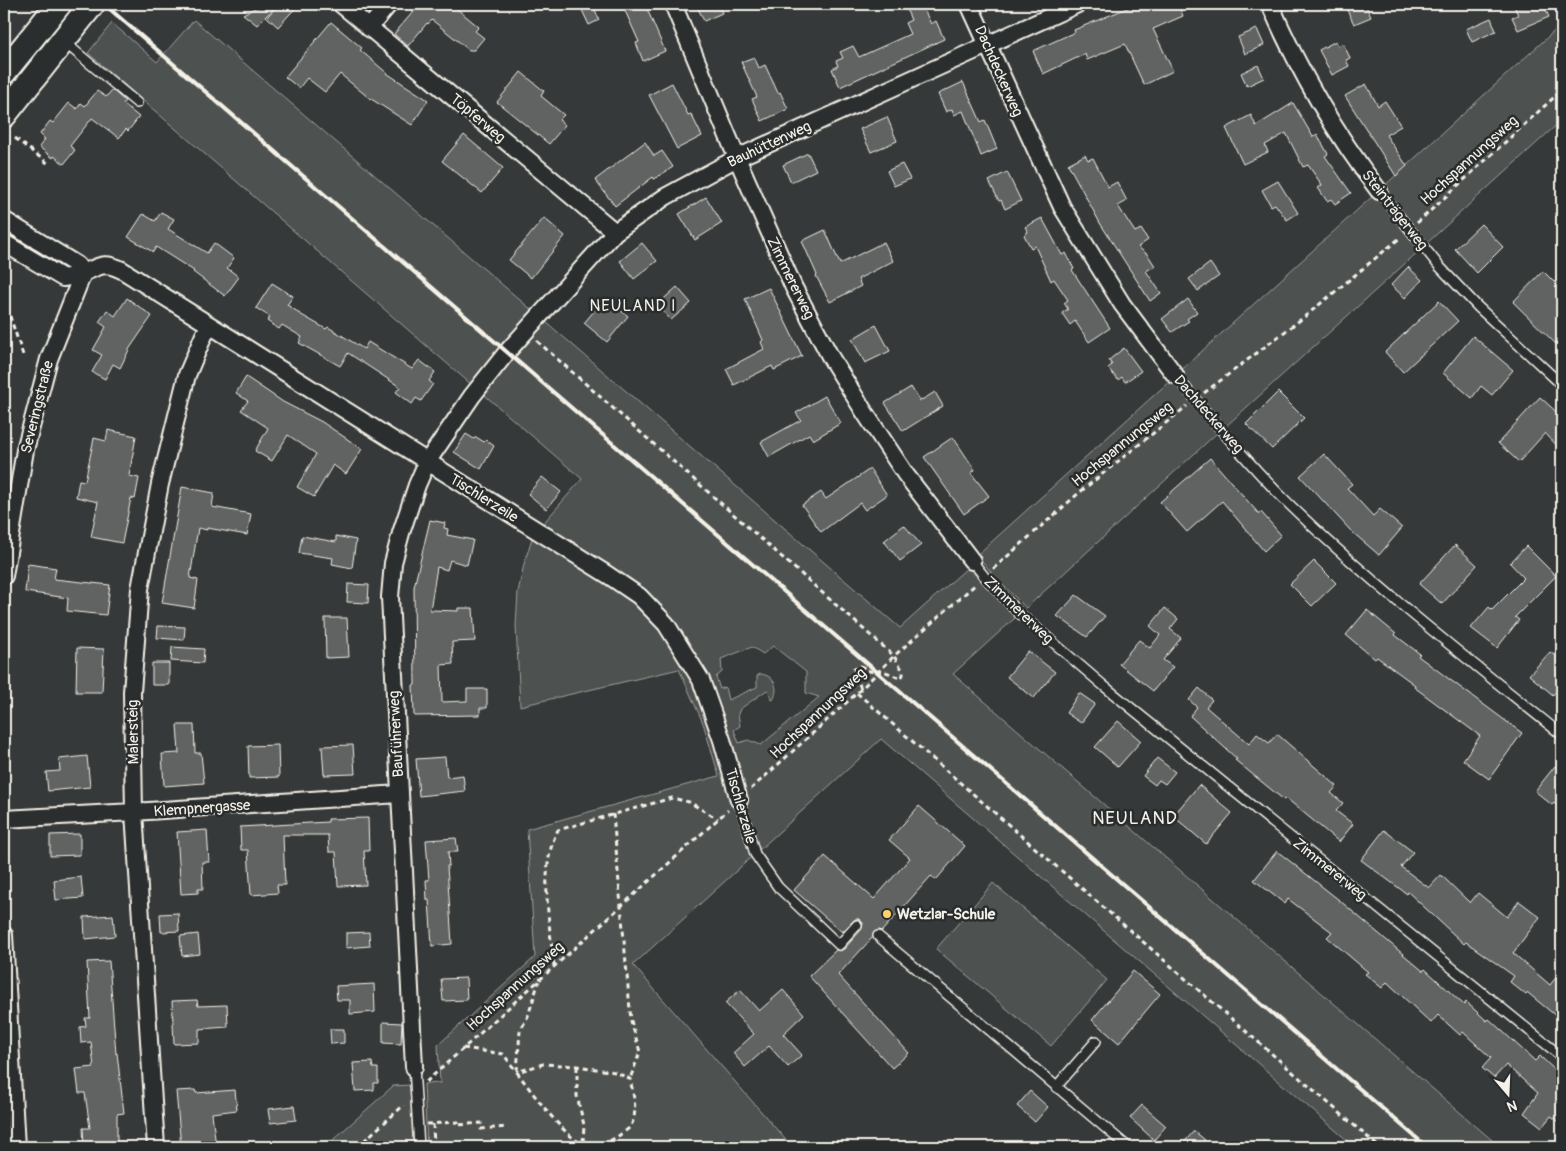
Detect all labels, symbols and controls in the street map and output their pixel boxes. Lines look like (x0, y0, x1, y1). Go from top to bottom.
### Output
street label: Dachdeckerweg (970, 23, 1027, 120)
street label: Töpferweg (446, 90, 509, 147)
street label: Hochspannungsweg (1417, 112, 1522, 209)
street label: Bauhüttenweg (724, 117, 814, 172)
street label: Steinträgerweg (1357, 166, 1432, 254)
street label: Zimmererweg (762, 234, 819, 323)
district label: NEULAND I (590, 296, 676, 316)
street label: Severingstraße (17, 358, 58, 455)
street label: Dachdeckerweg (1169, 371, 1248, 457)
street label: Hochspannungsweg (1068, 398, 1177, 491)
street label: Tischlerzeile (446, 470, 522, 527)
street label: Zimmererweg (980, 572, 1057, 648)
street label: Hochspannungsweg (766, 664, 870, 763)
street label: Bauführerweg (385, 690, 408, 778)
street label: Malersteig (123, 700, 144, 764)
street label: Tischlerzeile (721, 766, 761, 847)
street label: Klempnergasse (153, 796, 252, 821)
district label: NEULAND (1092, 807, 1178, 830)
street label: Zimmererweg (1289, 834, 1370, 905)
place label: Wetzlar-Schule (897, 905, 996, 924)
marker: Wetzlar-Schule (881, 908, 893, 920)
street label: Hochspannungsweg (463, 938, 568, 1035)
north arrow (1484, 1068, 1534, 1118)
text: N (1505, 1096, 1519, 1115)

